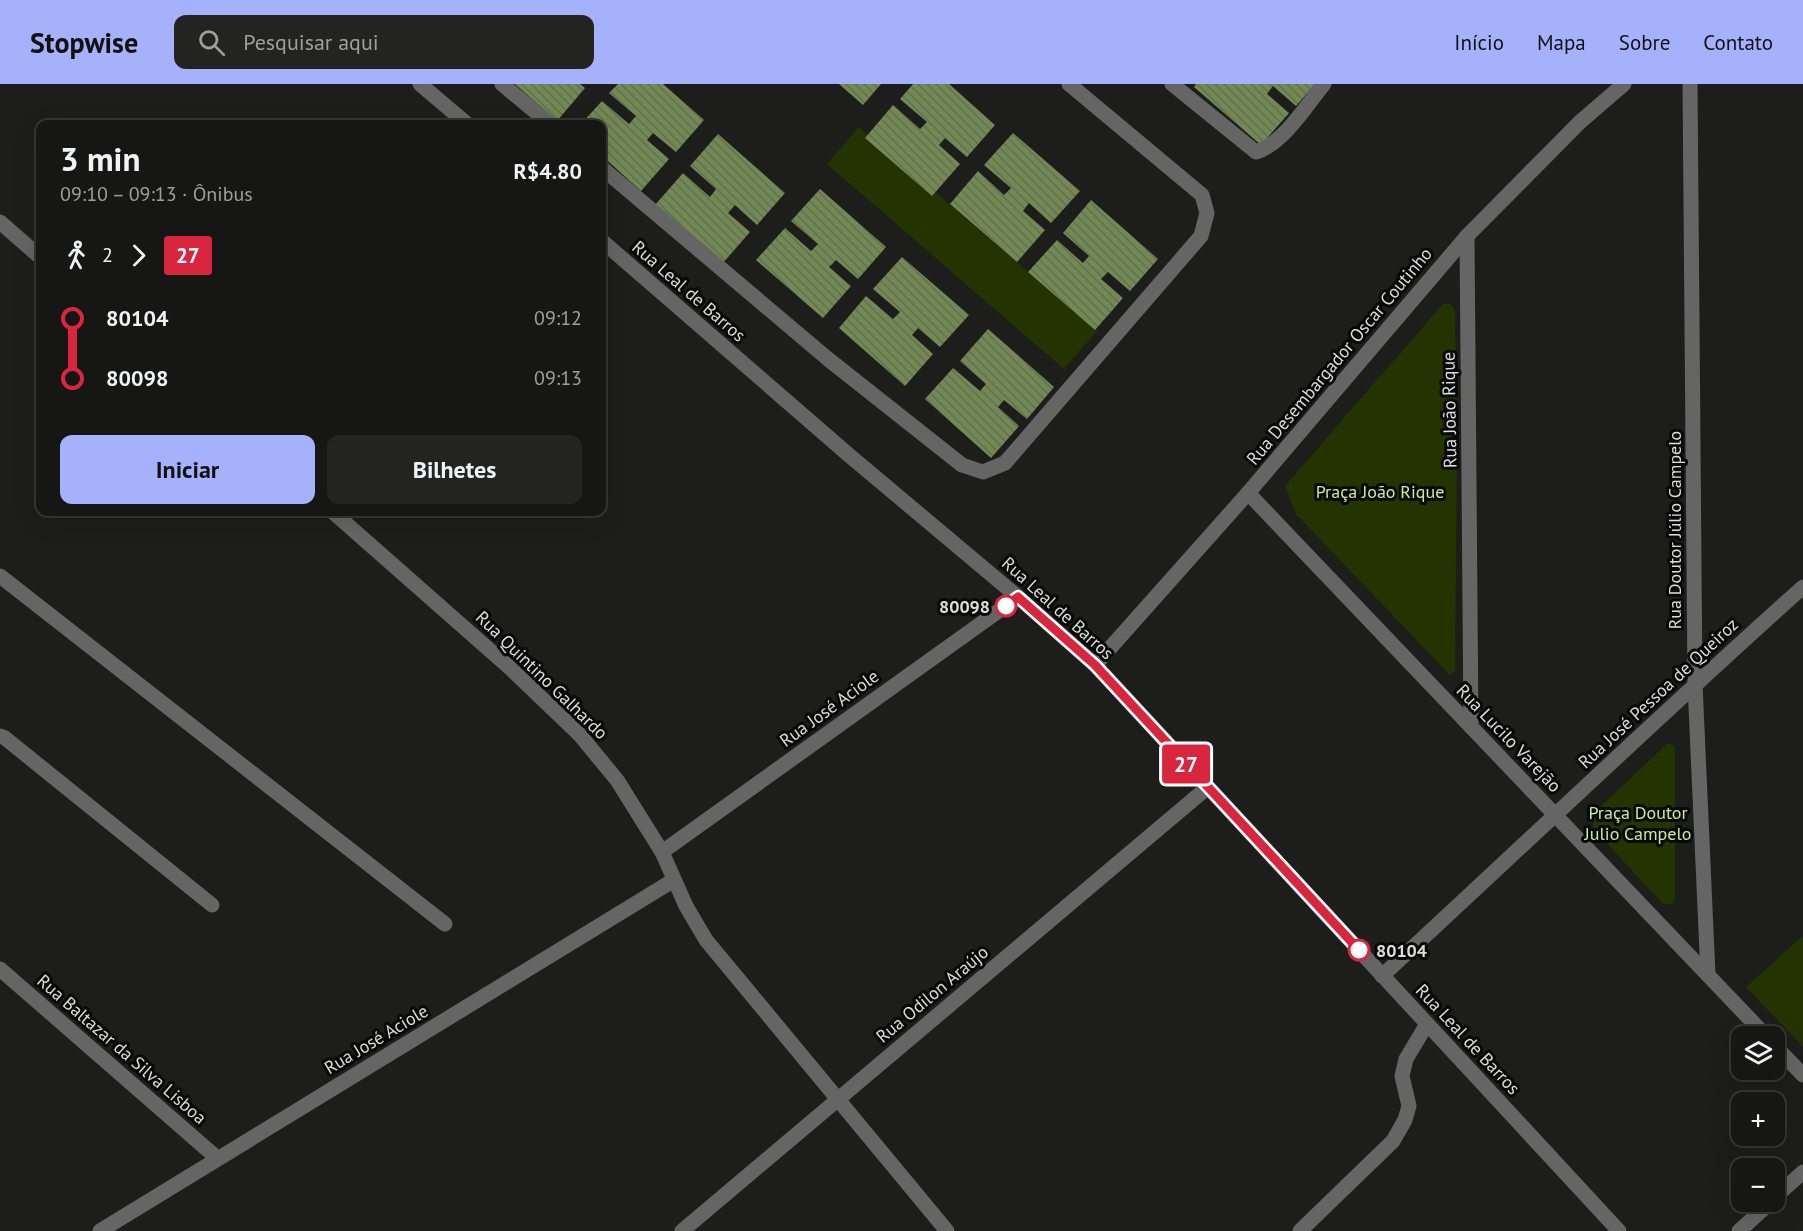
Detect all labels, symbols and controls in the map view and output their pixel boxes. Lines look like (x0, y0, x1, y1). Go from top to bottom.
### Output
search box (174, 15, 594, 69)
text: Stopwise (30, 24, 138, 61)
icon: search (195, 26, 228, 59)
text: Pesquisar aqui (243, 28, 379, 56)
text: Início (1454, 29, 1504, 56)
text: Mapa (1537, 29, 1586, 56)
text: Sobre (1619, 29, 1670, 56)
text: Contato (1703, 29, 1773, 56)
text: 3 min (60, 137, 141, 180)
text: R$4.80 (513, 157, 582, 185)
text: 09:10 – 09:13 · Ônibus (60, 181, 253, 207)
street label: Rua Leal de Barros (628, 235, 750, 347)
icon: walk (60, 239, 93, 272)
icon: forward (122, 239, 155, 272)
text: 2 (102, 242, 113, 268)
text: 27 (176, 242, 200, 269)
street label: Rua Desembargador Oscar Coutinho (1241, 243, 1437, 469)
text: 80104 (106, 304, 168, 332)
text: 09:12 (534, 305, 582, 331)
street label: Rua João Rique (1436, 352, 1462, 468)
text: 80098 (106, 364, 168, 392)
text: 09:13 (534, 365, 582, 391)
street label: Rua Doutor Júlio Campelo (1663, 431, 1686, 629)
button: Iniciar (60, 435, 315, 504)
button: Bilhetes (327, 435, 582, 504)
park label: Praça João Rique (1316, 480, 1444, 503)
street label: Rua Leal de Barros (997, 552, 1119, 664)
place label: 80098 (939, 595, 990, 618)
marker: 80098 (995, 595, 1017, 617)
street label: Rua Quintino Galhardo (471, 606, 613, 744)
street label: Rua José Pessoa de Queiroz (1573, 613, 1743, 773)
street label: Rua José Aciole (775, 664, 883, 752)
street label: Rua Lucilo Varejão (1452, 679, 1566, 797)
line badge: 27 (1159, 744, 1213, 784)
text: 27 (1174, 751, 1198, 778)
park label: Praça Doutor Julio Campelo (1584, 801, 1691, 845)
marker: 80104 (1348, 939, 1370, 961)
place label: 80104 (1376, 939, 1427, 962)
street label: Rua Odilon Araújo (871, 940, 993, 1048)
street label: Rua Baltazar da Silva Lisboa (33, 969, 211, 1129)
street label: Rua Leal de Barros (1411, 979, 1525, 1099)
street label: Rua José Aciole (320, 999, 432, 1079)
map controls (1731, 1026, 1785, 1212)
button: layers (1731, 1026, 1785, 1080)
button: + (1731, 1092, 1785, 1146)
button: − (1731, 1158, 1785, 1212)

